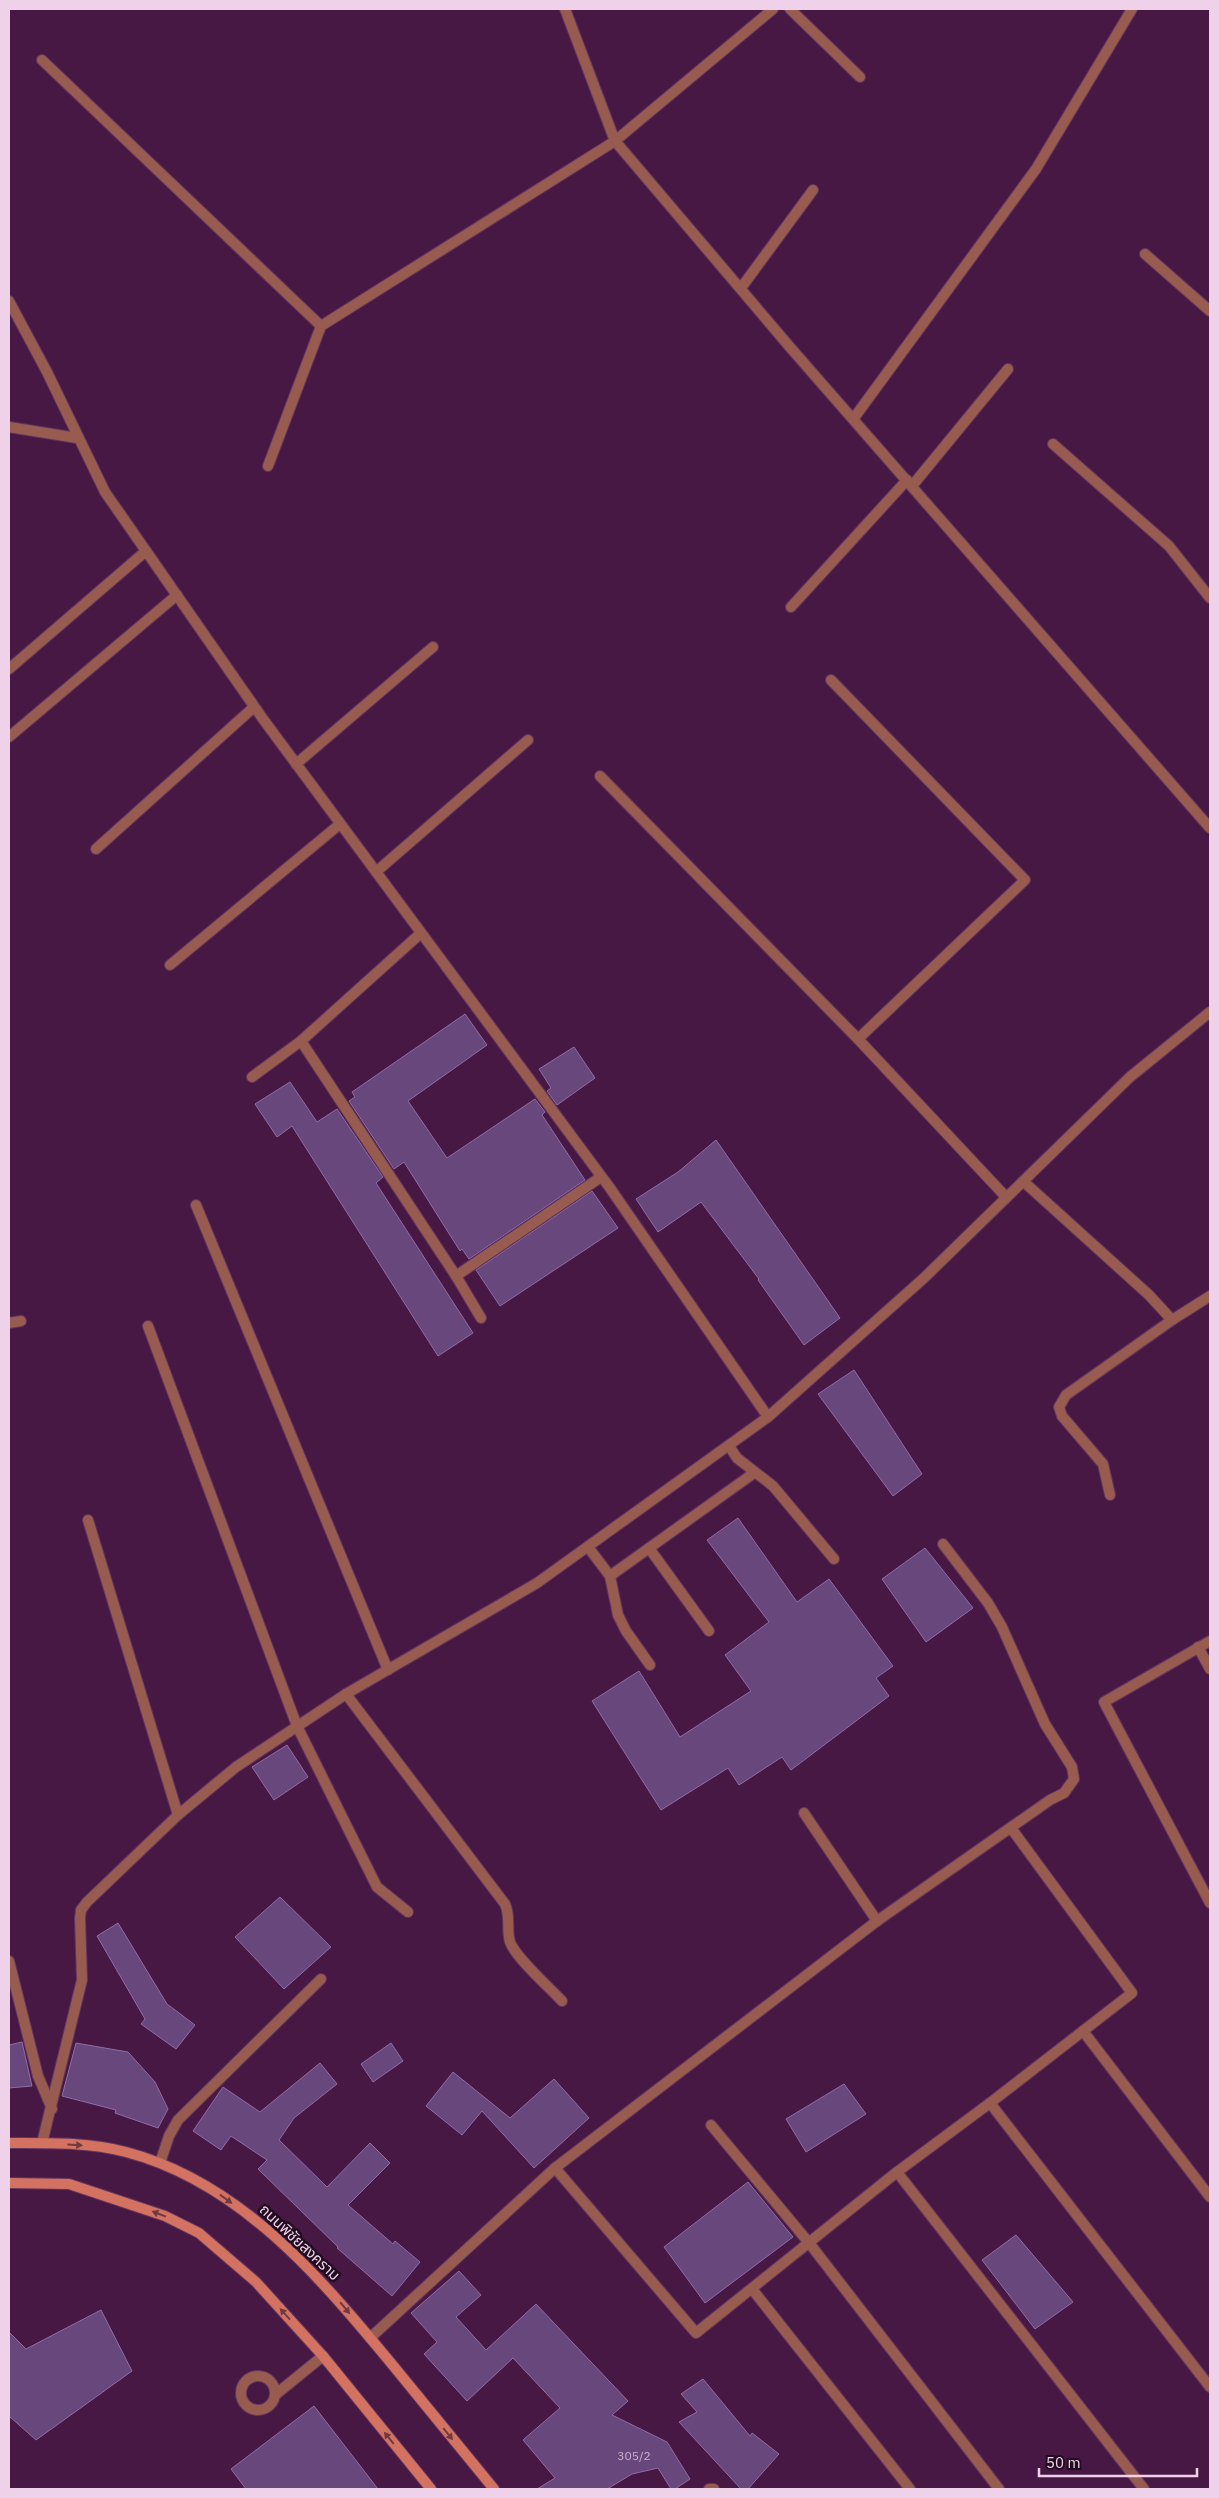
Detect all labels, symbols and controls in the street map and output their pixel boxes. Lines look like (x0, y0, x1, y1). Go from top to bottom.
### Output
one-way arrow (67, 2141, 83, 2149)
one-way arrow (219, 2194, 233, 2204)
street label: ถนนพิชัยสงคราม (256, 2200, 344, 2284)
one-way arrow (151, 2210, 166, 2218)
one-way arrow (339, 2302, 351, 2314)
one-way arrow (279, 2308, 291, 2320)
one-way arrow (443, 2427, 454, 2440)
one-way arrow (384, 2432, 395, 2445)
scale bar (1039, 2446, 1196, 2478)
house number: 305/2 (617, 2448, 651, 2463)
text: 50 m (1046, 2453, 1081, 2472)

